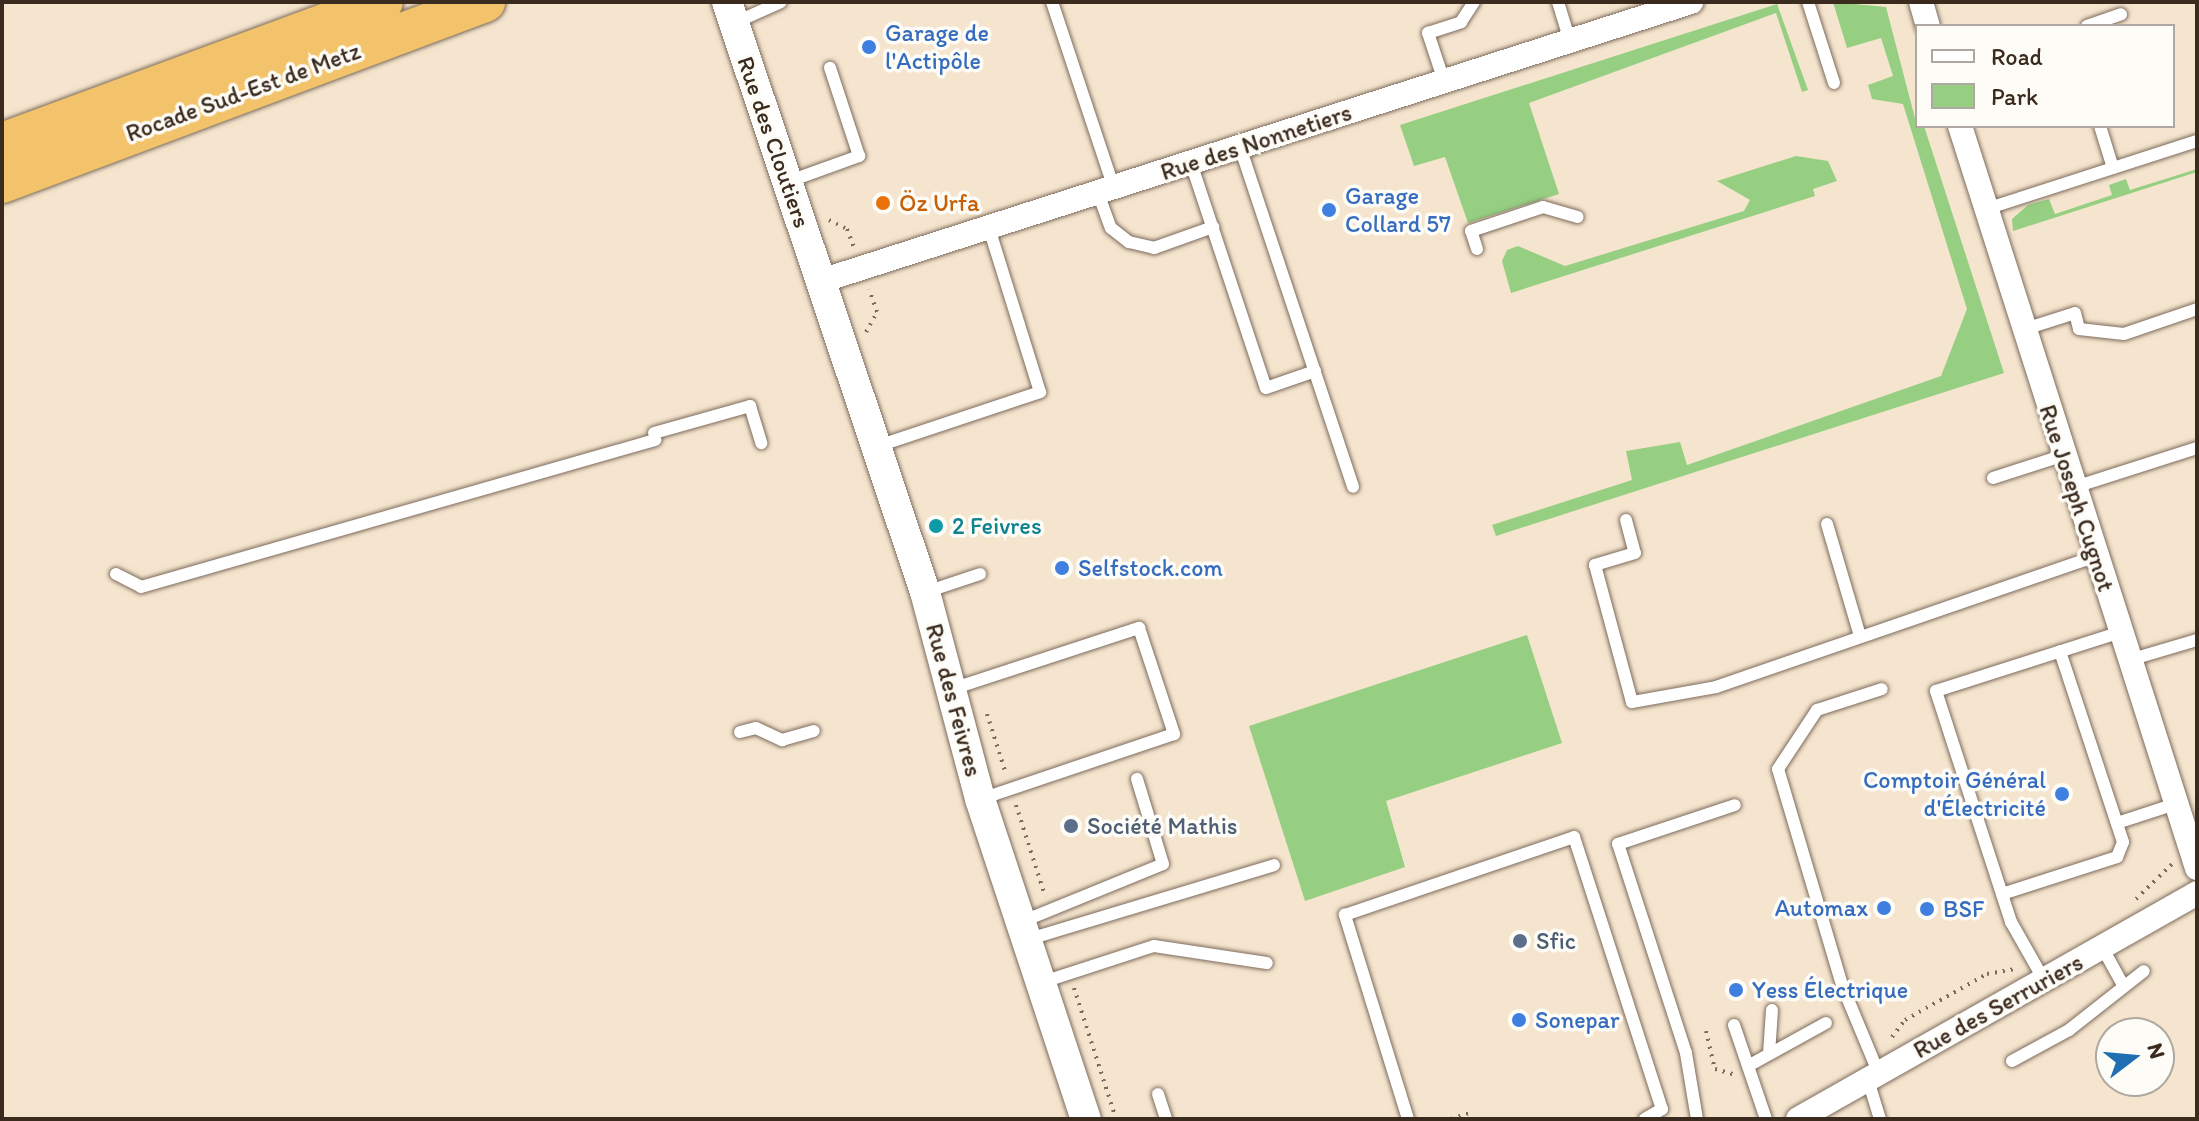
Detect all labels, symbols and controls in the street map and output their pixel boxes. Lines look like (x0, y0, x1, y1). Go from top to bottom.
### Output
place label: Garage de l'Actipôle (885, 19, 989, 75)
legend (1915, 24, 2175, 128)
street label: Rocade Sud-Est de Metz (122, 36, 364, 148)
marker: Garage de l'Actipôle (860, 38, 878, 56)
text: Road (1991, 42, 2043, 71)
street label: Rue des Cloutiers (731, 52, 817, 232)
text: Park (1991, 82, 2038, 111)
street label: Rue des Nonnetiers (1157, 98, 1355, 186)
place label: Garage Collard 57 (1345, 182, 1451, 238)
place label: Öz Urfa (899, 189, 980, 217)
marker: Öz Urfa (874, 194, 892, 212)
marker: Garage Collard 57 (1320, 201, 1338, 219)
street label: Rue Joseph Cugnot (2033, 401, 2121, 595)
place label: 2 Feivres (952, 512, 1042, 540)
marker: 2 Feivres (927, 517, 945, 535)
place label: Selfstock.com (1078, 554, 1223, 582)
marker: Selfstock.com (1053, 559, 1071, 577)
street label: Rue des Feivres (920, 621, 988, 779)
place label: Comptoir Général d'Électricité (1863, 766, 2046, 822)
marker: Comptoir Général d'Électricité (2053, 785, 2071, 803)
place label: Société Mathis (1087, 812, 1237, 840)
marker: Société Mathis (1062, 817, 1080, 835)
place label: Automax (1775, 894, 1868, 922)
place label: BSF (1943, 895, 1984, 923)
marker: Automax (1875, 899, 1893, 917)
marker: BSF (1918, 900, 1936, 918)
place label: Sfic (1536, 927, 1576, 955)
marker: Sfic (1511, 932, 1529, 950)
street label: Rue des Serruriers (1908, 948, 2088, 1064)
place label: Yess Électrique (1752, 976, 1908, 1004)
marker: Yess Électrique (1727, 981, 1745, 999)
place label: Sonepar (1535, 1006, 1620, 1034)
marker: Sonepar (1510, 1011, 1528, 1029)
north arrow (2095, 1017, 2175, 1097)
text: N (2142, 1040, 2172, 1062)

